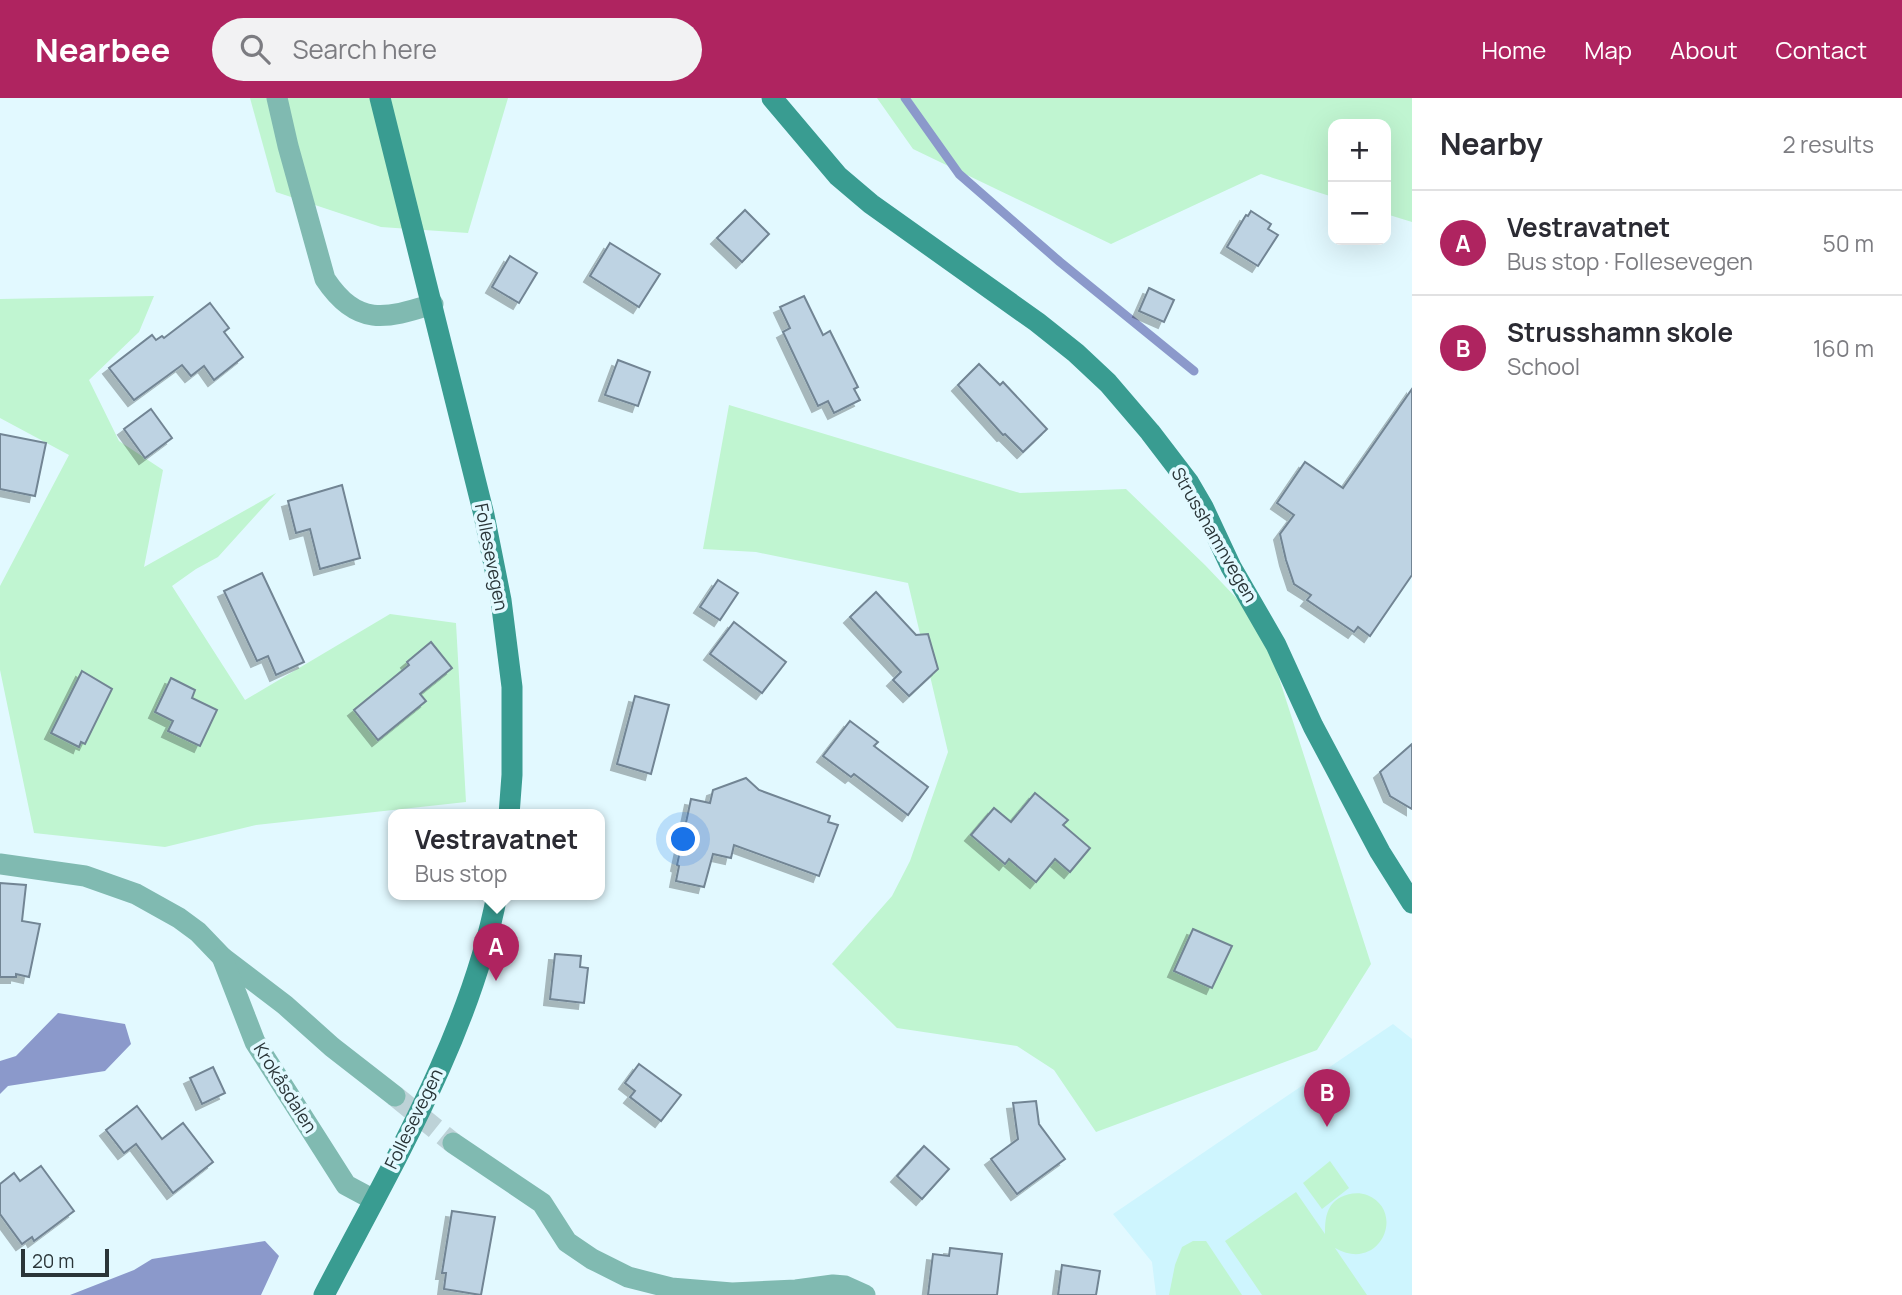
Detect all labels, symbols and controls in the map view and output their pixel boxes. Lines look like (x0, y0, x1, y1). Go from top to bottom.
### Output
search box (212, 18, 702, 81)
text: Nearbee (35, 27, 170, 72)
icon: search (236, 30, 274, 68)
text: Search here (292, 31, 437, 67)
text: Home (1481, 33, 1546, 66)
text: Map (1584, 33, 1632, 66)
text: About (1670, 33, 1738, 66)
text: Contact (1776, 33, 1867, 66)
map controls (1328, 119, 1391, 245)
button: + (1328, 119, 1391, 182)
text: Nearby (1440, 123, 1543, 164)
text: 2 results (1782, 128, 1874, 160)
button: − (1328, 182, 1391, 245)
text: Vestravatnet (1507, 209, 1670, 245)
text: A (1455, 227, 1471, 259)
text: 50 m (1823, 227, 1874, 259)
text: Bus stop · Follesevegen (1507, 245, 1753, 277)
text: Strusshamn skole (1507, 314, 1733, 350)
text: B (1456, 332, 1470, 364)
text: 160 m (1813, 332, 1874, 364)
text: School (1507, 350, 1580, 382)
street label: Strusshamnvegen (1166, 463, 1263, 606)
street label: Follesevegen (470, 501, 514, 613)
popup (388, 809, 605, 900)
text: Vestravatnet (415, 821, 578, 857)
your location (666, 822, 700, 856)
text: Bus stop (415, 857, 507, 889)
pin: A (473, 923, 519, 981)
street label: Krokåsdalen (249, 1038, 323, 1137)
street label: Follesevegen (378, 1064, 448, 1173)
pin: B (1304, 1069, 1350, 1127)
scale bar (21, 1246, 108, 1278)
text: 20 m (32, 1248, 74, 1274)

